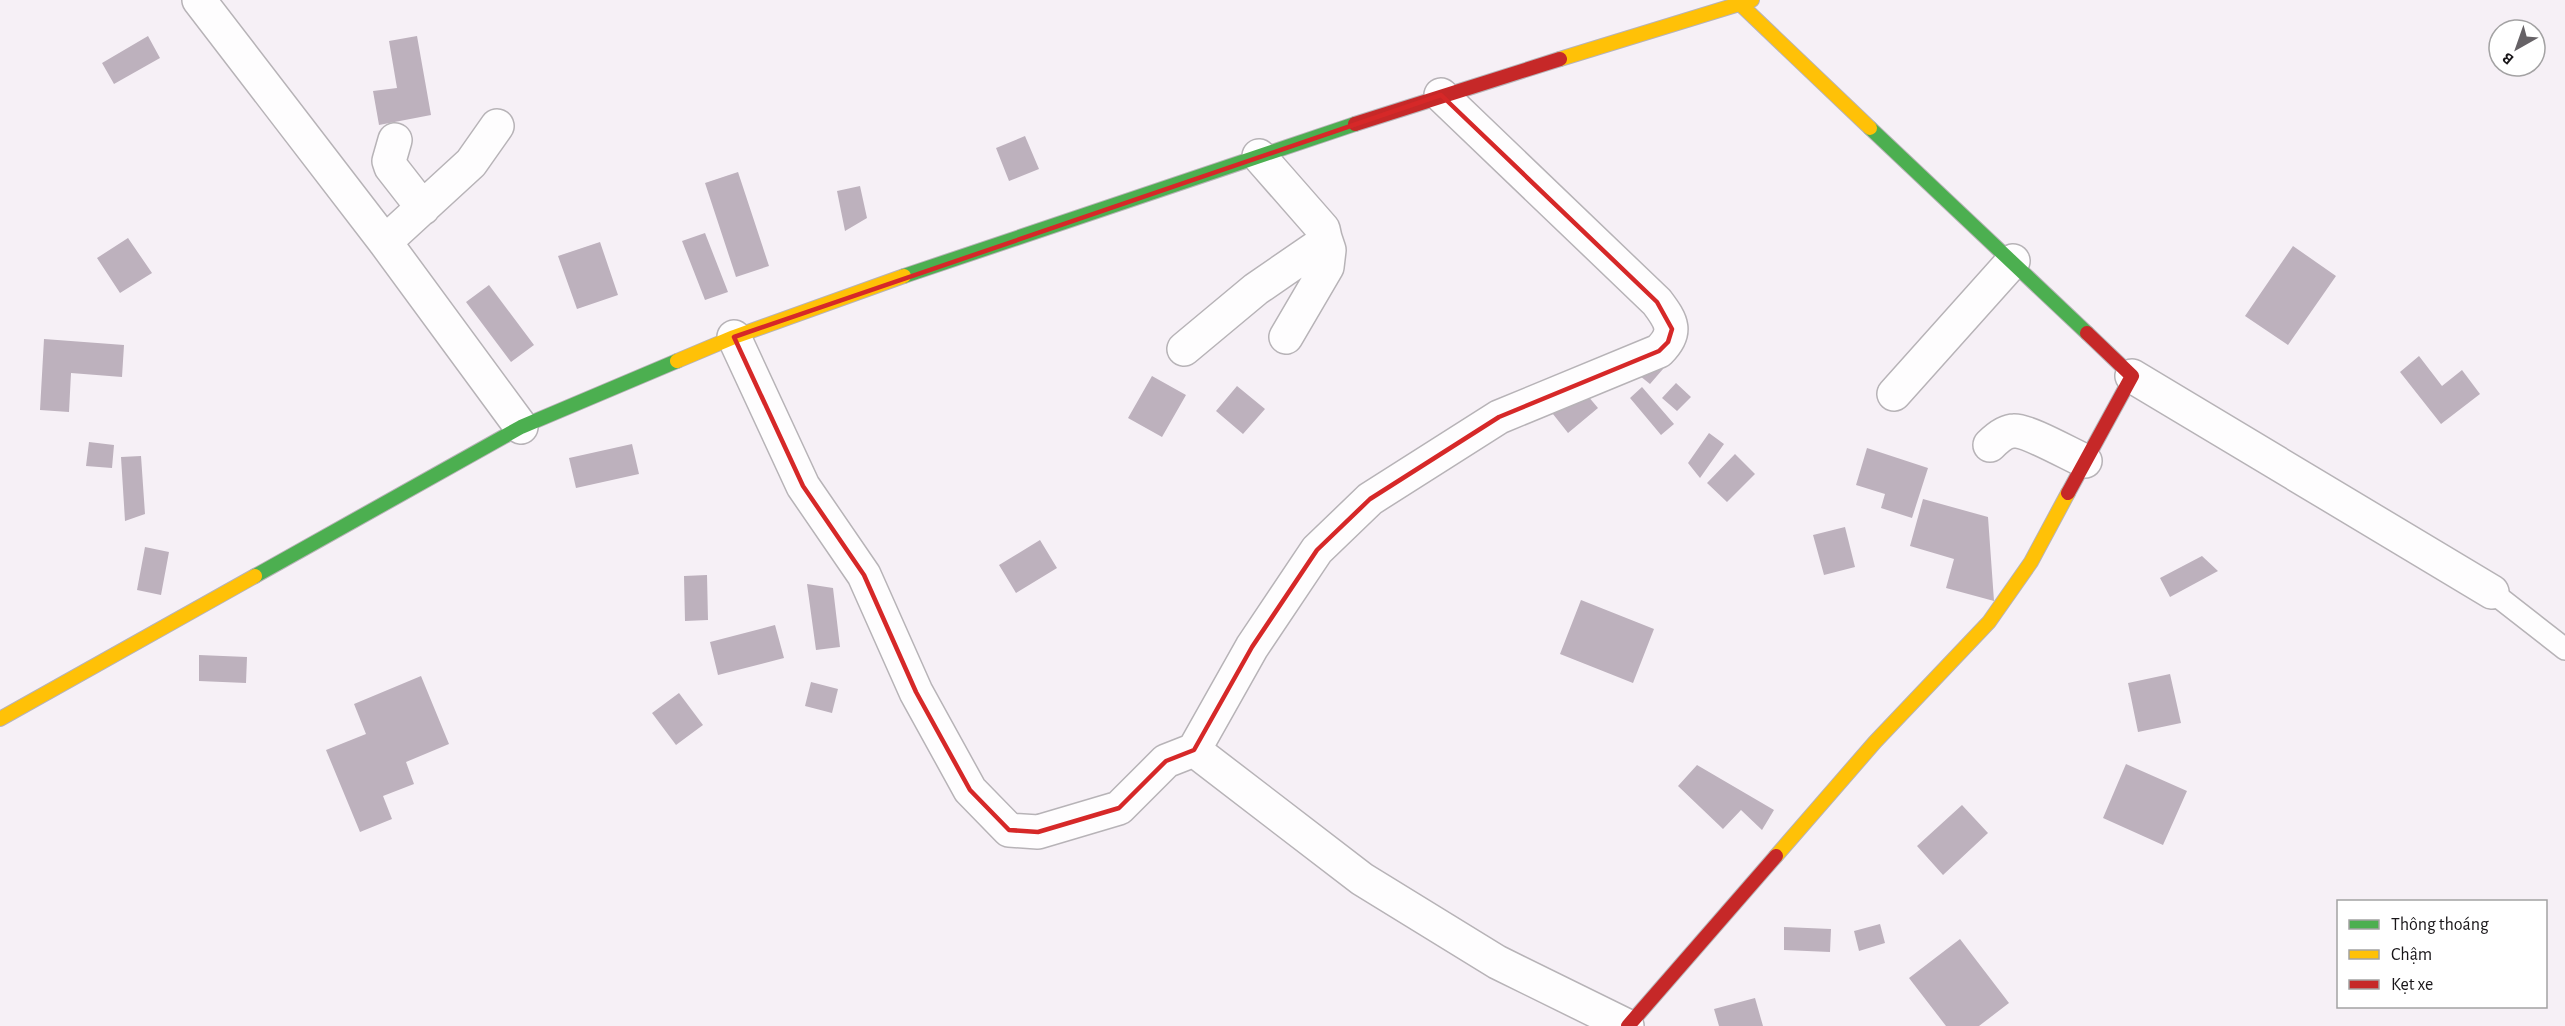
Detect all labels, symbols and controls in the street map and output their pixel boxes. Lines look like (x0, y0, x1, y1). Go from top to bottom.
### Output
north arrow (2487, 18, 2547, 78)
text: B (2499, 50, 2517, 68)
legend (2337, 900, 2547, 1008)
text: Thông thoáng (2391, 916, 2489, 934)
text: Chậm (2391, 946, 2432, 964)
text: Kẹt xe (2391, 976, 2433, 994)

